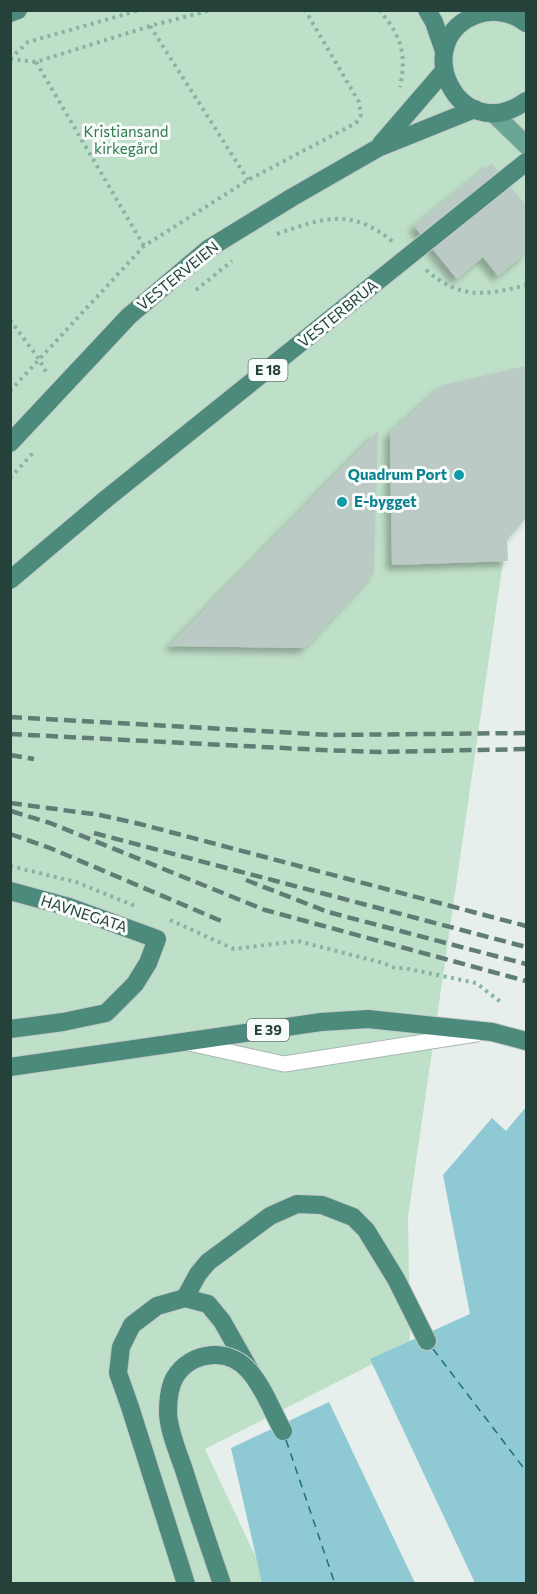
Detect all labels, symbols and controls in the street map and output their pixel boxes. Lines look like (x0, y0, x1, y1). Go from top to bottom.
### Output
park label: Kristiansand kirkegård (83, 122, 169, 157)
street label: VESTERVEIEN (133, 237, 222, 314)
street label: VESTERBRUA (294, 276, 381, 351)
road number: E 18 (248, 359, 288, 381)
place label: Quadrum Port (348, 465, 447, 483)
marker: Quadrum Port (452, 468, 466, 482)
place label: E-bygget (354, 492, 416, 510)
marker: E-bygget (335, 495, 349, 509)
street label: HAVNEGATA (39, 891, 130, 935)
road number: E 39 (247, 1019, 289, 1041)

